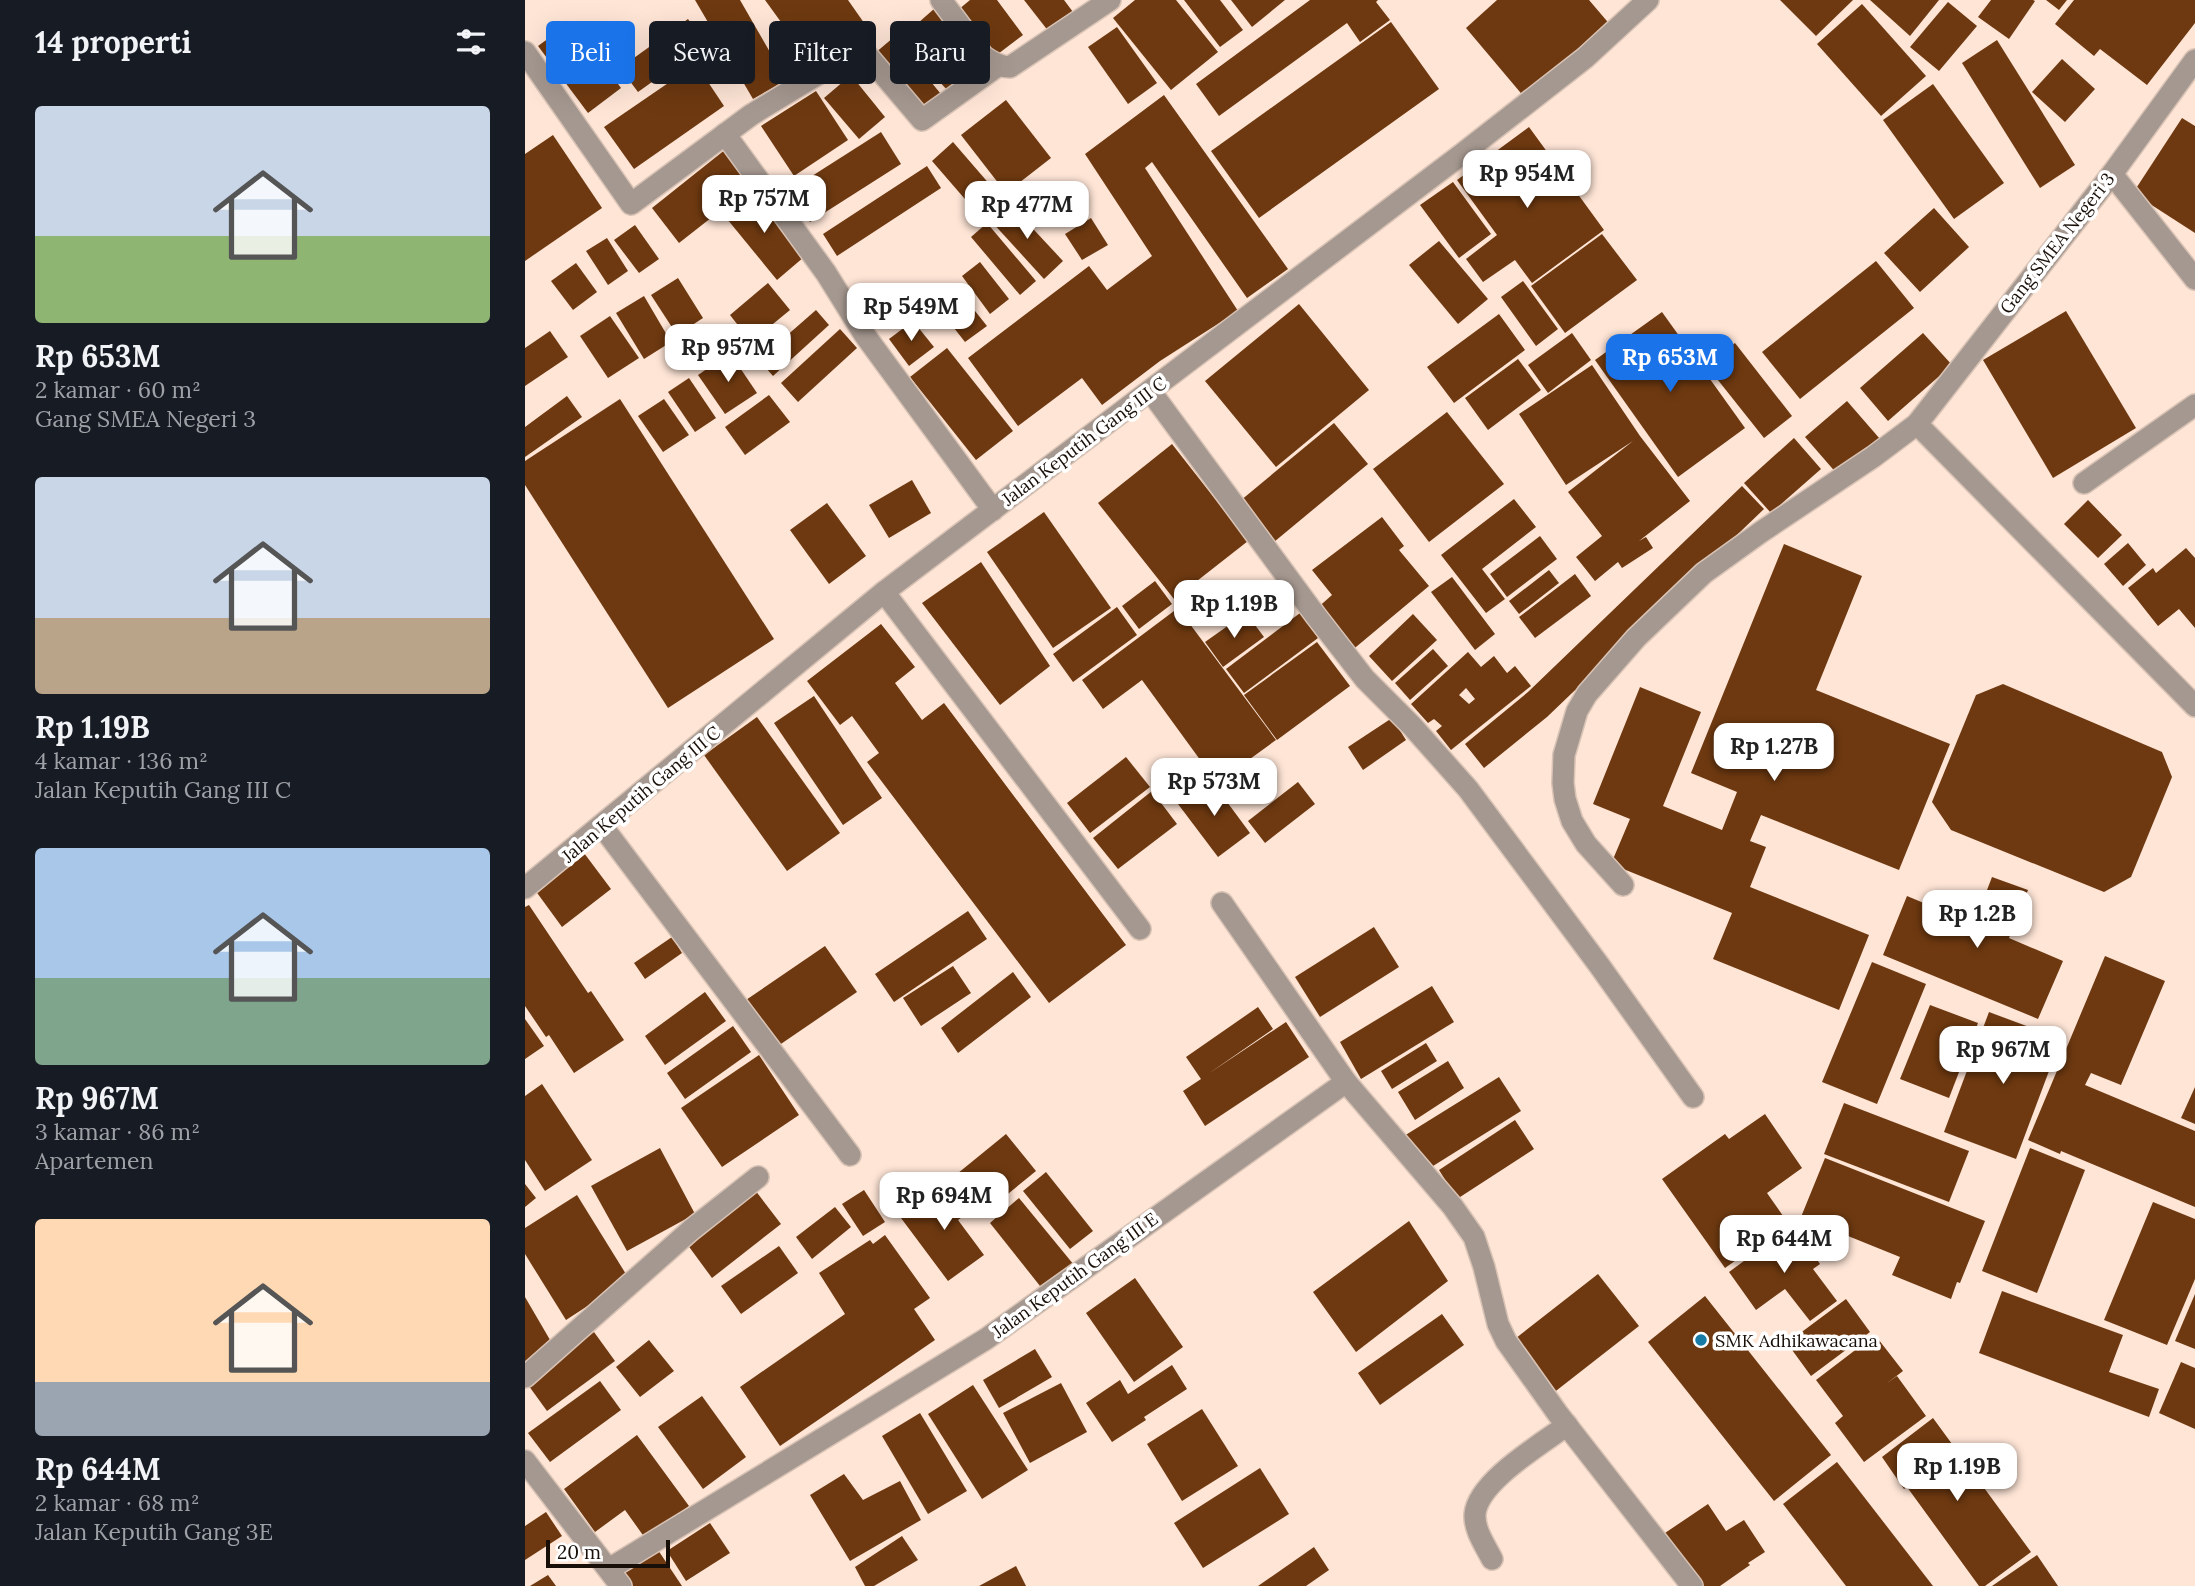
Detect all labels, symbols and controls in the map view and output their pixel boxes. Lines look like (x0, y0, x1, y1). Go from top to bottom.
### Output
chip: Beli (546, 21, 635, 84)
chip: Sewa (649, 21, 755, 84)
chip: Filter (769, 21, 876, 84)
chip: Baru (890, 21, 990, 84)
text: 14 properti (35, 23, 191, 61)
icon: filters (452, 23, 490, 61)
pin: Rp 954M (1462, 150, 1592, 210)
icon: home (200, 152, 326, 278)
text: Rp 954M (1479, 158, 1575, 187)
street label: Gang SMEA Negeri 3 (1995, 168, 2119, 318)
pin: Rp 757M (699, 176, 829, 235)
pin: Rp 477M (962, 182, 1092, 241)
text: Rp 757M (718, 183, 810, 212)
text: Rp 477M (981, 189, 1073, 218)
pin: Rp 549M (846, 284, 976, 343)
text: Rp 549M (863, 291, 959, 320)
pin: Rp 957M (663, 324, 793, 384)
text: Rp 957M (681, 332, 775, 361)
pin: Rp 653M (1605, 334, 1735, 394)
text: Rp 653M (35, 337, 161, 375)
text: Rp 653M (1622, 342, 1718, 371)
street label: Jalan Keputih Gang III C (996, 371, 1171, 511)
text: 2 kamar · 60 m² (35, 375, 201, 404)
text: Gang SMEA Negeri 3 (35, 404, 256, 433)
icon: home (200, 523, 326, 649)
pin: Rp 1.19B (1162, 580, 1306, 640)
text: Rp 1.19B (1190, 588, 1278, 617)
text: Rp 1.19B (35, 708, 150, 746)
street label: Jalan Keputih Gang III C (556, 721, 725, 868)
pin: Rp 1.27B (1702, 724, 1846, 783)
text: Rp 1.27B (1730, 731, 1818, 760)
text: 4 kamar · 136 m² (35, 746, 208, 775)
pin: Rp 573M (1149, 758, 1279, 818)
text: Rp 573M (1167, 766, 1261, 795)
text: Jalan Keputih Gang III C (35, 775, 291, 804)
pin: Rp 1.2B (1912, 890, 2042, 950)
icon: home (200, 894, 326, 1020)
text: Rp 1.2B (1938, 898, 2016, 927)
pin: Rp 967M (1938, 1026, 2068, 1086)
text: Rp 967M (1955, 1034, 2051, 1063)
text: Rp 967M (35, 1079, 159, 1117)
text: 3 kamar · 86 m² (35, 1117, 200, 1146)
text: Apartemen (35, 1146, 153, 1175)
pin: Rp 694M (879, 1172, 1009, 1232)
text: Rp 694M (896, 1180, 992, 1209)
street label: Jalan Keputih Gang III E (987, 1207, 1162, 1343)
pin: Rp 644M (1719, 1216, 1849, 1275)
text: Rp 644M (1736, 1223, 1832, 1252)
icon: home (200, 1265, 326, 1391)
place label: SMK Adhikawacana (1715, 1329, 1878, 1352)
marker: SMK Adhikawacana (1693, 1332, 1709, 1348)
pin: Rp 1.19B (1885, 1444, 2029, 1503)
text: Rp 644M (35, 1450, 161, 1488)
text: Rp 1.19B (1913, 1451, 2001, 1480)
text: 2 kamar · 68 m² (35, 1488, 200, 1517)
text: Jalan Keputih Gang 3E (35, 1517, 273, 1546)
scale bar (546, 1537, 670, 1569)
text: 20 m (557, 1540, 601, 1564)

